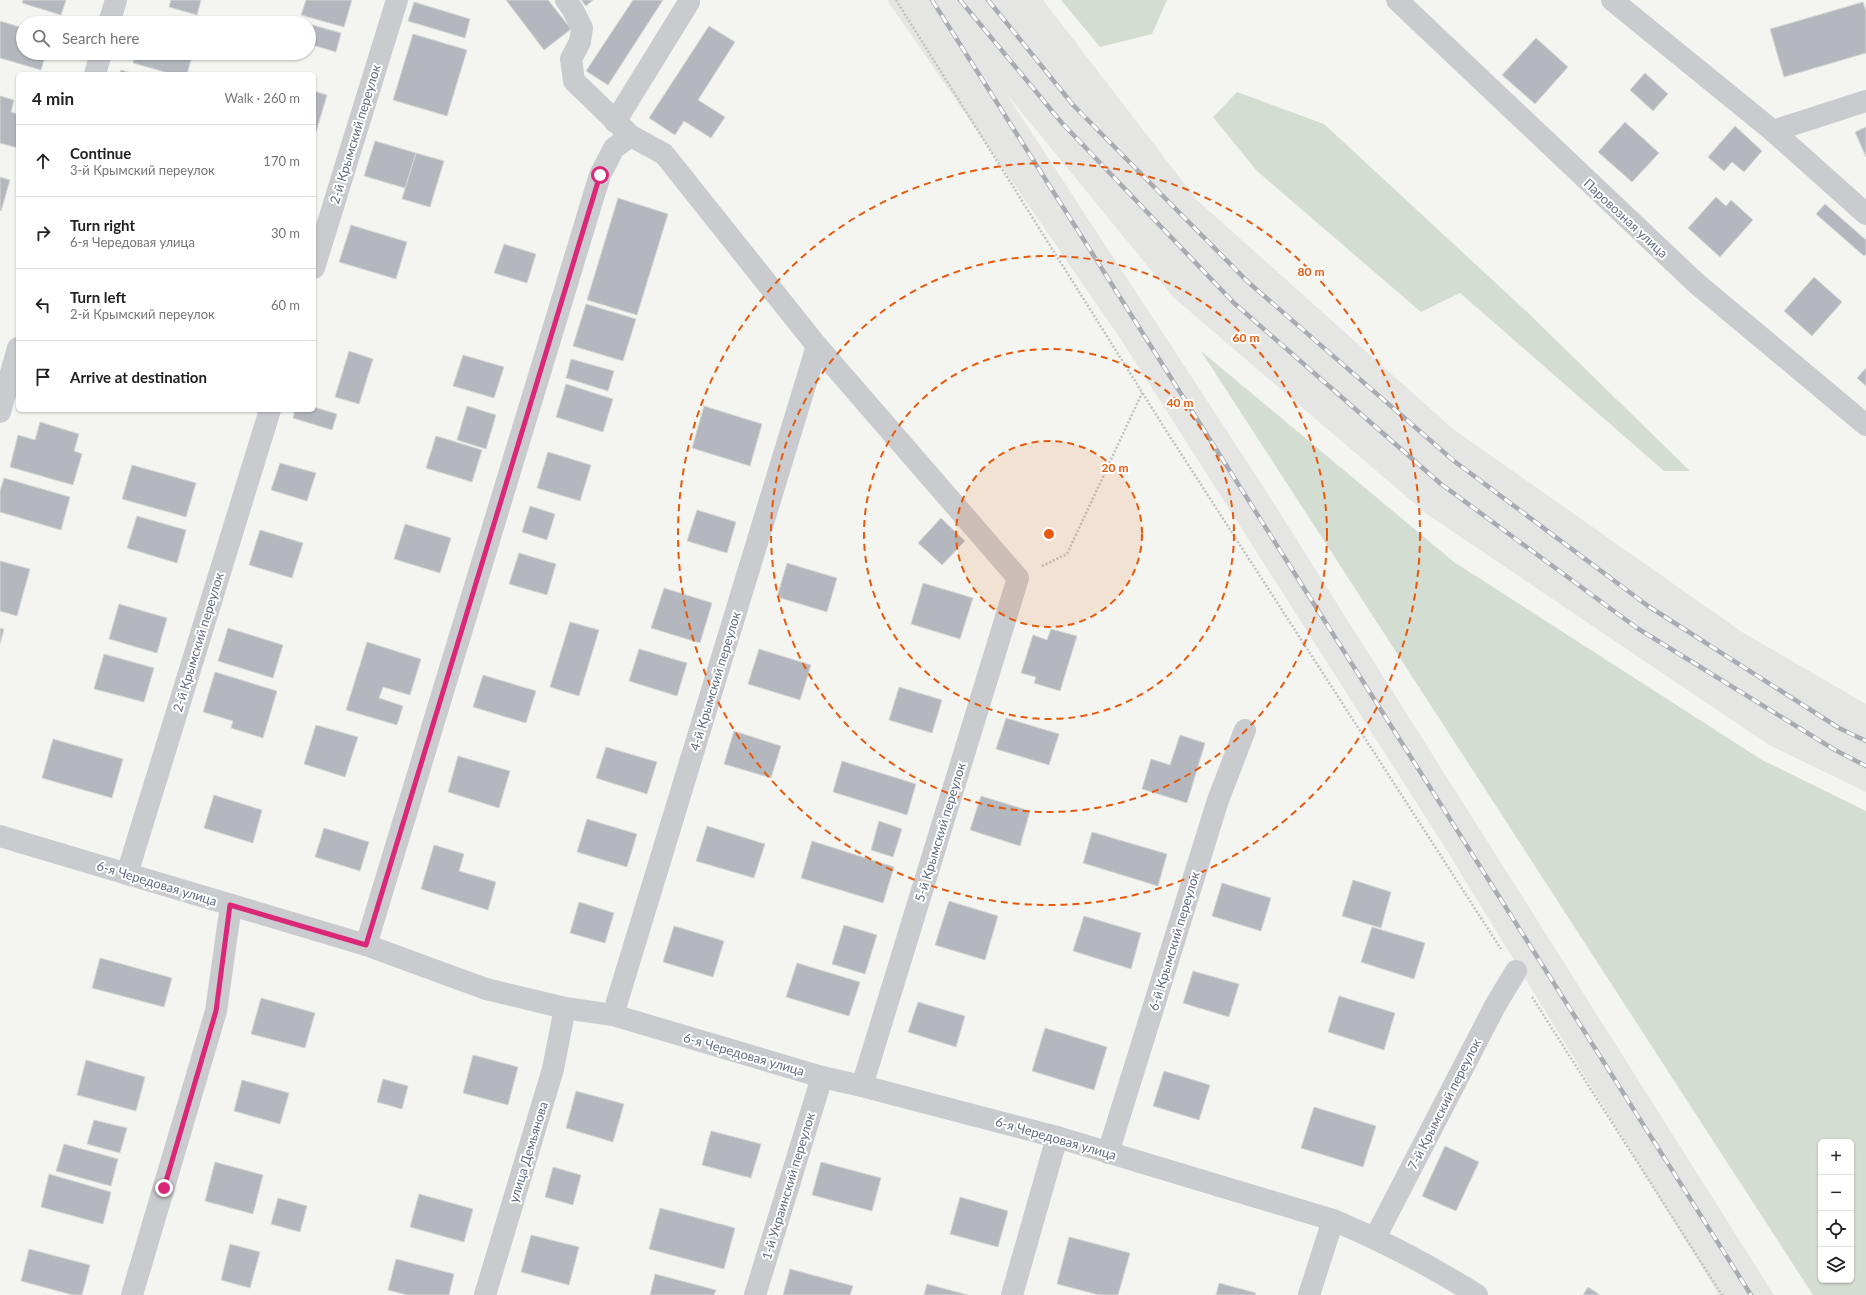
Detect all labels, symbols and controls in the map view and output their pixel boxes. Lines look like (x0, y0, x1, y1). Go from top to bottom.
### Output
search box (16, 16, 316, 60)
icon: search (30, 27, 52, 49)
text: Search here (62, 29, 139, 47)
street label: 2-й Крымский переулок (326, 62, 384, 206)
text: 4 min (32, 88, 74, 109)
text: Walk · 260 m (224, 90, 300, 106)
text: Continue (70, 144, 131, 162)
icon: ahead (32, 150, 54, 172)
text: 170 m (263, 153, 300, 169)
text: 3-й Крымский переулок (70, 162, 215, 178)
route start (591, 166, 609, 184)
street label: Паровозная улица (1581, 175, 1671, 261)
text: Turn right (70, 216, 135, 234)
icon: right (32, 222, 54, 244)
text: 30 m (271, 225, 300, 241)
text: 6-я Чередовая улица (70, 234, 195, 250)
text: 80 m (1298, 264, 1324, 279)
text: Turn left (70, 288, 126, 306)
icon: left (32, 294, 54, 316)
text: 60 m (271, 297, 300, 313)
text: 2-й Крымский переулок (70, 306, 215, 322)
text: 60 m (1233, 330, 1259, 345)
icon: arrive (32, 366, 54, 388)
text: Arrive at destination (70, 368, 207, 386)
text: 40 m (1167, 395, 1193, 410)
text: 20 m (1102, 460, 1128, 475)
centre of rings (1042, 527, 1056, 541)
street label: 2-й Крымский переулок (169, 570, 227, 714)
street label: 4-й Крымский переулок (686, 609, 744, 753)
street label: 5-й Крымский переулок (911, 760, 969, 904)
street label: 6-я Чередовая улица (95, 857, 219, 909)
street label: 6-й Крымский переулок (1145, 869, 1203, 1013)
street label: 6-я Чередовая улица (682, 1029, 806, 1079)
street label: 7-й Крымский переулок (1404, 1036, 1484, 1172)
street label: улица Демьянова (505, 1100, 551, 1204)
street label: 1-й Украинский переулок (758, 1110, 818, 1261)
street label: 6-я Чередовая улица (994, 1113, 1118, 1163)
map controls (1818, 1139, 1854, 1283)
button: + (1818, 1139, 1854, 1175)
button: − (1818, 1175, 1854, 1211)
route end (155, 1179, 173, 1197)
button: locate (1818, 1211, 1854, 1247)
button: layers (1818, 1247, 1854, 1283)

